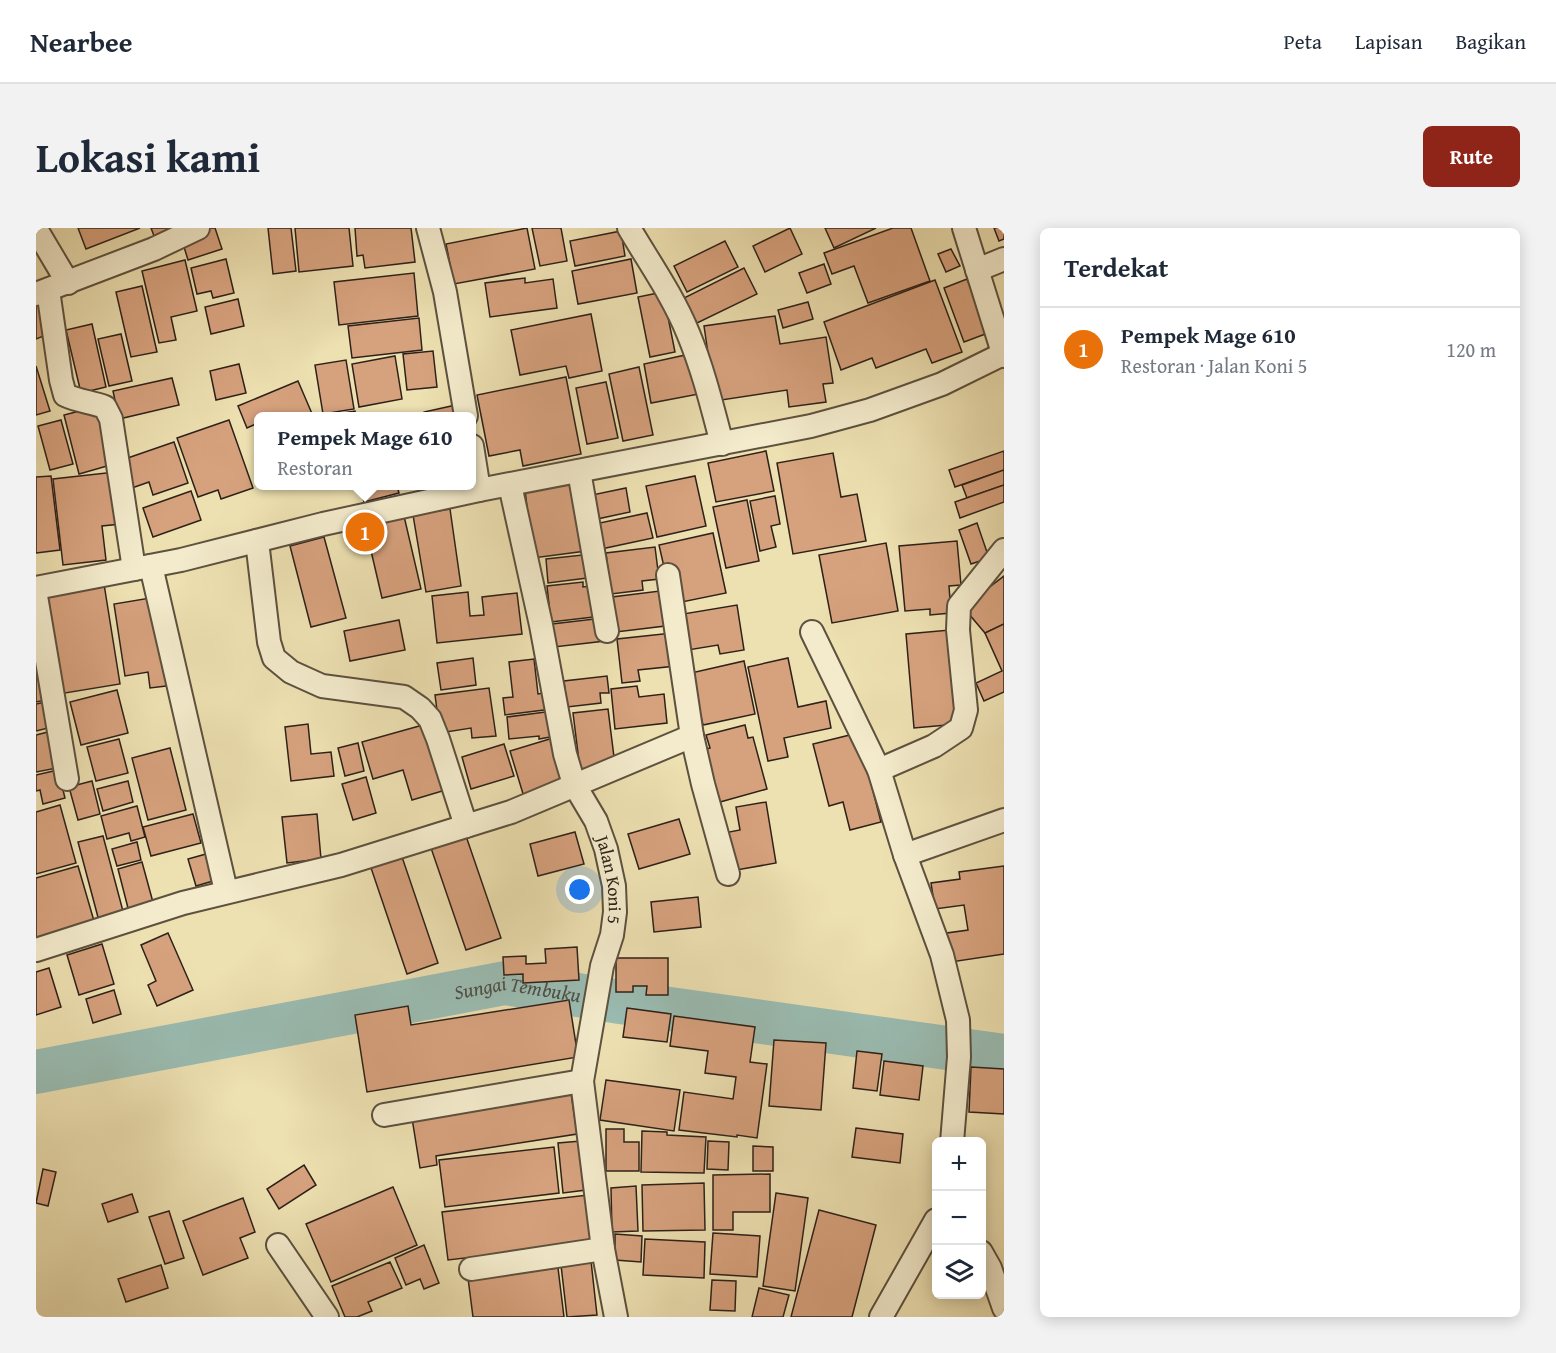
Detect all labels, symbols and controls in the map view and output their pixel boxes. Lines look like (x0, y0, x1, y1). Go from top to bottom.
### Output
text: Nearbee (30, 21, 133, 62)
text: Peta (1284, 26, 1322, 57)
text: Lapisan (1355, 26, 1422, 57)
text: Bagikan (1455, 26, 1526, 57)
text: Lokasi kami (36, 126, 260, 187)
button: Rute (1423, 126, 1520, 187)
text: Terdekat (1064, 248, 1168, 287)
text: Pempek Mage 610 (1121, 319, 1296, 351)
text: 1 (1078, 335, 1089, 364)
text: 120 m (1446, 335, 1496, 364)
text: Restoran · Jalan Koni 5 (1121, 351, 1307, 380)
popup (254, 412, 476, 490)
text: Pempek Mage 610 (278, 421, 452, 453)
text: Restoran (278, 453, 352, 482)
pin: 1 (346, 510, 384, 554)
street label: Jalan Koni 5 (589, 830, 629, 926)
your location (565, 875, 594, 904)
water label: Sungai Tembuku (451, 968, 583, 1009)
map controls (932, 1137, 986, 1299)
button: + (932, 1137, 986, 1191)
button: − (932, 1191, 986, 1245)
button: layers (932, 1245, 986, 1299)

